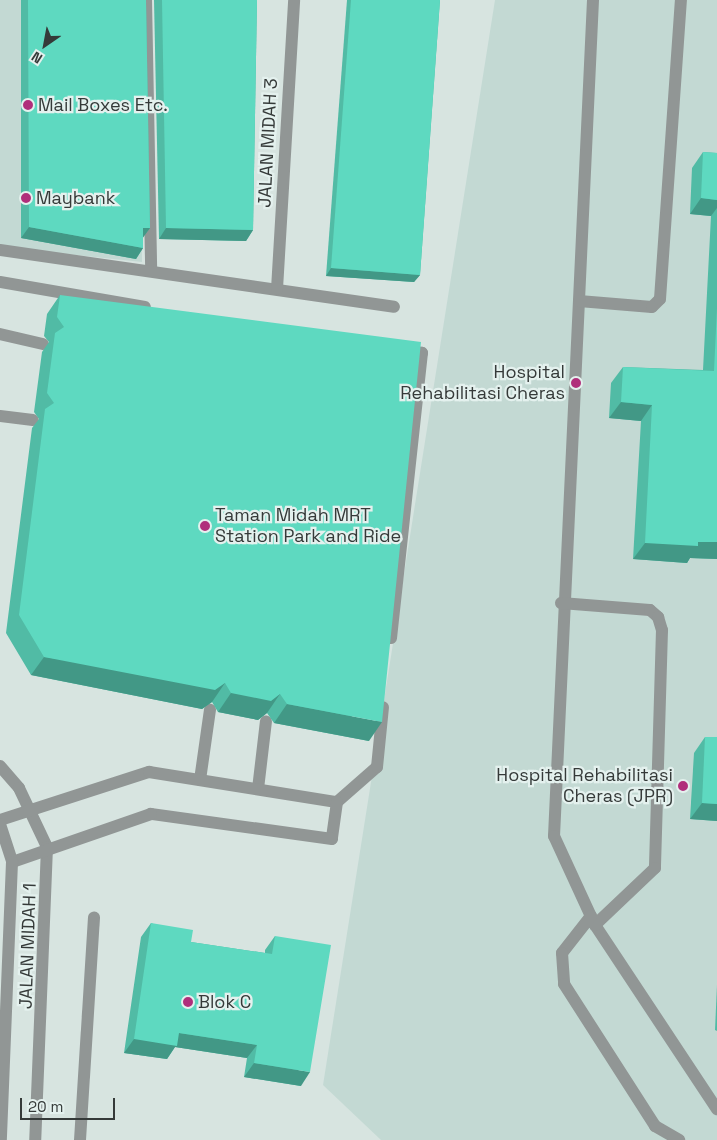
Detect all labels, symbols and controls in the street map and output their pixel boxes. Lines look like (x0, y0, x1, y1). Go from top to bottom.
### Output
north arrow (20, 20, 70, 70)
text: N (28, 47, 46, 68)
street label: JALAN MIDAH 3 (254, 78, 282, 208)
place label: Mail Boxes Etc. (38, 94, 168, 116)
marker: Mail Boxes Etc. (22, 99, 34, 111)
place label: Maybank (36, 187, 115, 209)
marker: Maybank (20, 192, 32, 204)
place label: Hospital Rehabilitasi Cheras (400, 362, 565, 404)
marker: Hospital Rehabilitasi Cheras (569, 376, 583, 390)
place label: Taman Midah MRT Station Park and Ride (215, 505, 401, 548)
marker: Taman Midah MRT Station Park and Ride (199, 520, 211, 532)
place label: Hospital Rehabilitasi Cheras (JPR) (496, 765, 673, 808)
marker: Hospital Rehabilitasi Cheras (JPR) (677, 780, 689, 792)
street label: JALAN MIDAH 1 (15, 883, 41, 1009)
place label: Blok C (198, 991, 251, 1013)
marker: Blok C (182, 996, 194, 1008)
scale bar (22, 1088, 118, 1120)
text: 20 m (28, 1097, 63, 1116)

